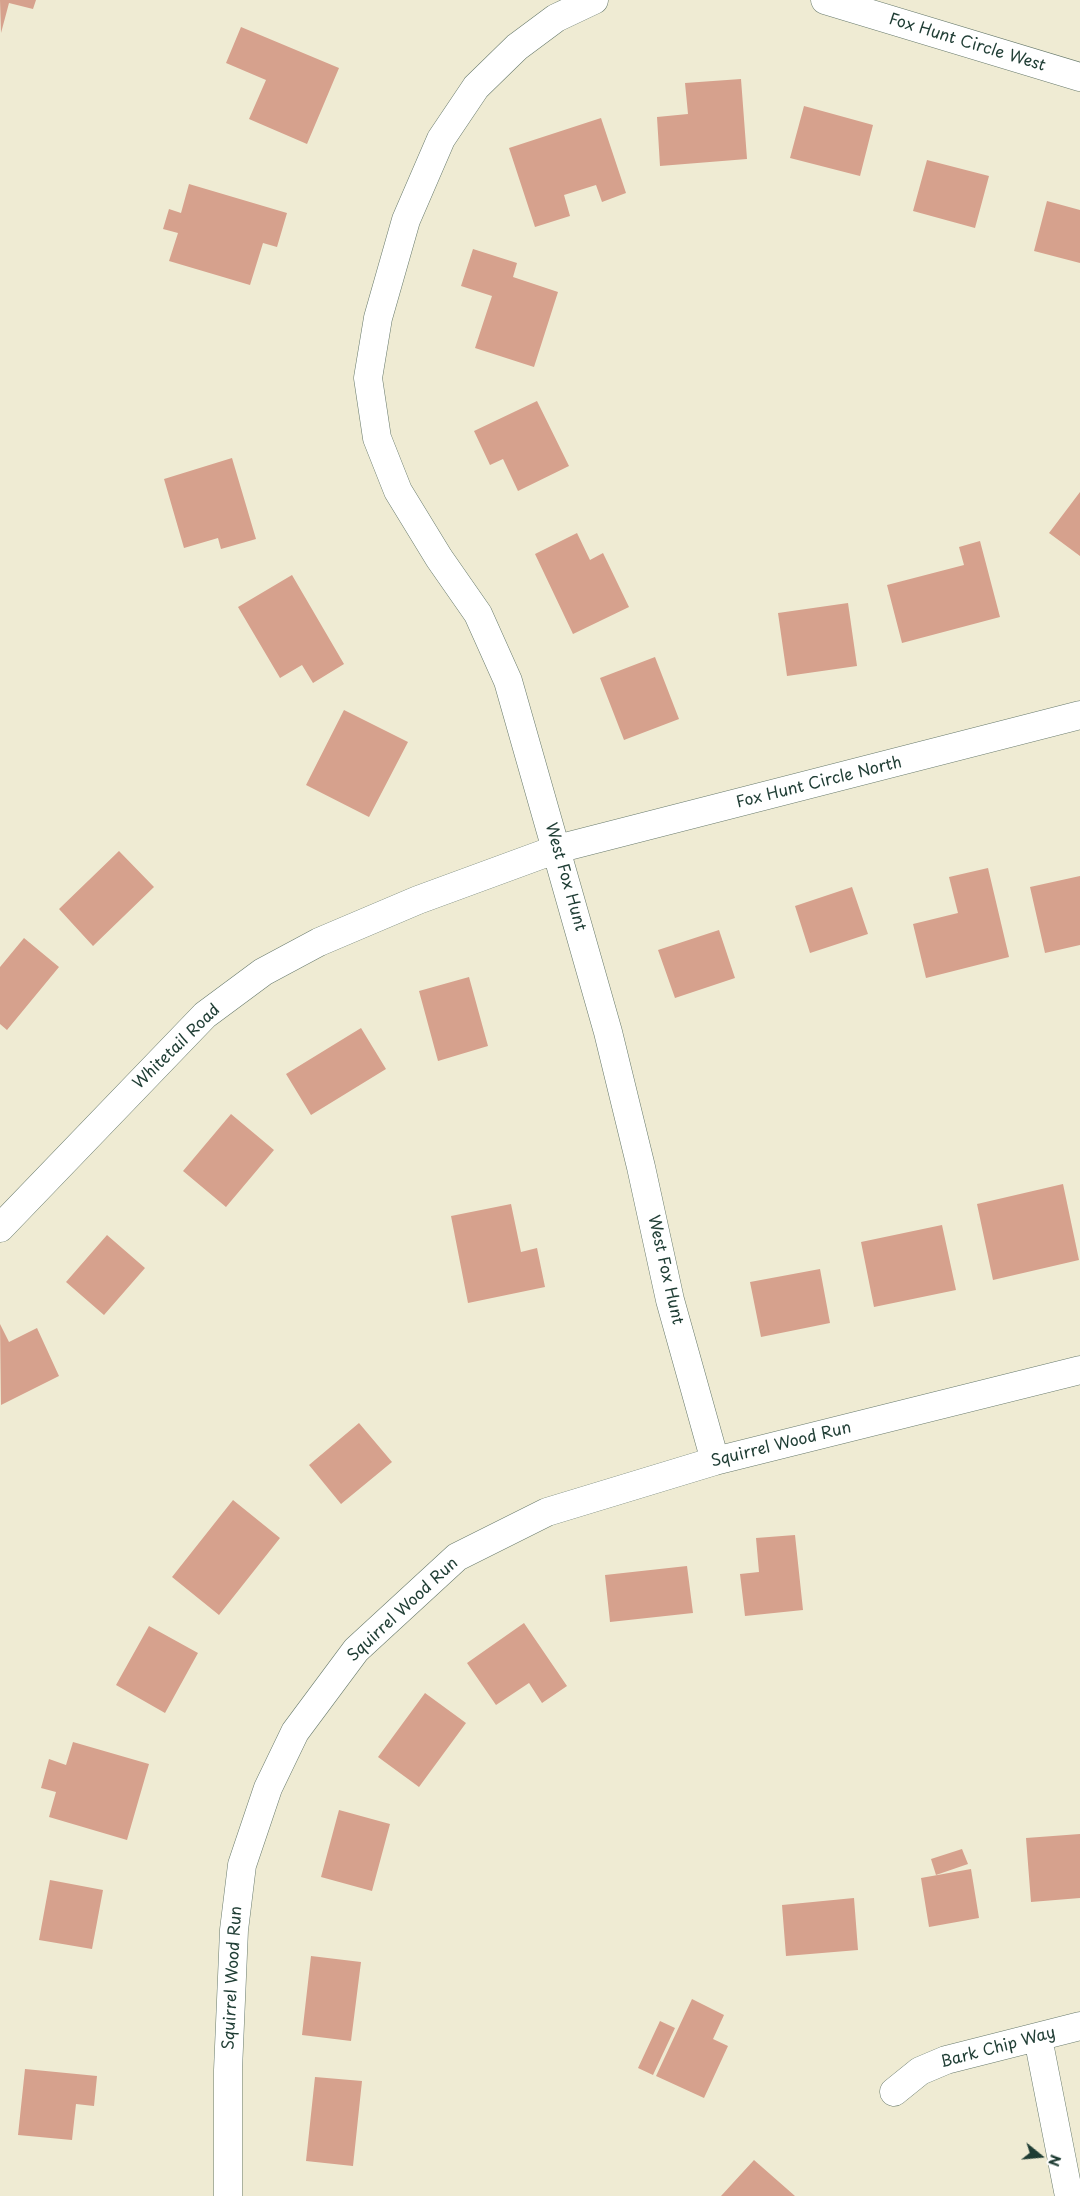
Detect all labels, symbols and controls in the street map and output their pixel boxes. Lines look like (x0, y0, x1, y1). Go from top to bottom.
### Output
street label: Fox Hunt Circle West (886, 10, 1048, 76)
street label: Fox Hunt Circle North (734, 753, 904, 813)
street label: West Fox Hunt (540, 821, 590, 933)
street label: Whitetail Road (130, 1001, 224, 1093)
street label: West Fox Hunt (643, 1213, 687, 1327)
street label: Squirrel Wood Run (709, 1418, 853, 1472)
street label: Squirrel Wood Run (344, 1554, 462, 1666)
street label: Squirrel Wood Run (220, 1906, 246, 2050)
street label: Bark Chip Way (938, 2023, 1058, 2073)
north arrow (1015, 2131, 1065, 2181)
text: N (1043, 2152, 1066, 2169)

